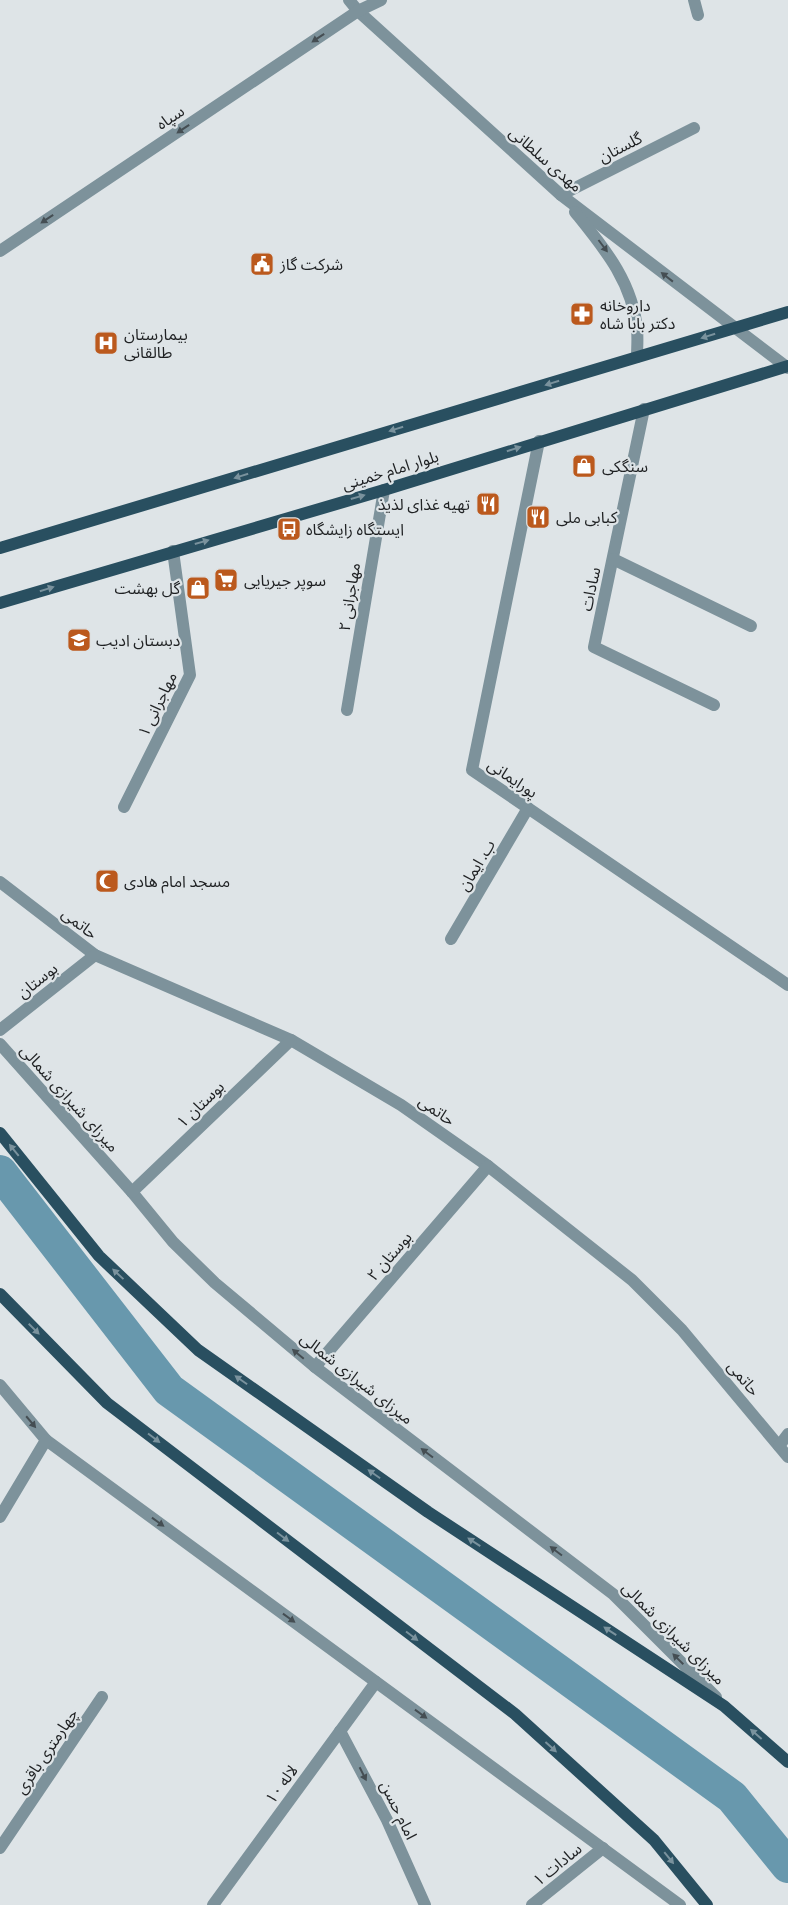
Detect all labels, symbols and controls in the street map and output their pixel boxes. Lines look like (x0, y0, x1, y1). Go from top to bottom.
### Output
one-way arrow (311, 34, 325, 43)
street label: سپاه (153, 101, 189, 135)
street label: مهدی سلطانی (505, 123, 586, 196)
one-way arrow (176, 124, 189, 134)
street label: گلستان (595, 128, 646, 166)
one-way arrow (41, 214, 54, 224)
one-way arrow (597, 239, 608, 252)
public building icon: شرکت گاز (249, 251, 275, 277)
place label: شرکت گاز (279, 255, 343, 274)
one-way arrow (660, 272, 674, 282)
place label: داروخانه دکتر بابا شاه (600, 296, 675, 333)
pharmacy icon: داروخانه دکتر بابا شاه (569, 301, 595, 327)
place label: بیمارستان طالقانی (124, 325, 188, 362)
hospital icon: بیمارستان طالقانی (93, 330, 119, 356)
one-way arrow (700, 332, 715, 340)
one-way arrow (544, 379, 559, 387)
one-way arrow (389, 426, 404, 434)
one-way arrow (506, 444, 521, 452)
street label: بلوار امام خمینی (340, 447, 442, 497)
shop icon: سنگکی (571, 453, 597, 479)
place label: سنگکی (602, 457, 648, 476)
one-way arrow (233, 473, 248, 481)
restaurant icon: تهیه غذای لذیذ (475, 491, 501, 517)
one-way arrow (351, 492, 366, 500)
place label: تهیه غذای لذیذ (378, 495, 470, 514)
restaurant icon: کبابی ملی (525, 504, 551, 530)
place label: کبابی ملی (556, 508, 618, 527)
bus stop icon: ایستگاه زایشگاه (276, 516, 302, 542)
place label: ایستگاه زایشگاه (306, 520, 404, 539)
one-way arrow (195, 538, 210, 546)
street label: مهاجرانی ۲ (335, 561, 364, 633)
street label: سادات (577, 565, 604, 613)
supermarket icon: سوپر جیریایی (213, 567, 239, 593)
place label: سوپر جیریایی (244, 571, 326, 591)
shop icon: گل بهشت (185, 575, 211, 601)
place label: گل بهشت (115, 579, 180, 598)
one-way arrow (39, 584, 54, 592)
school or university icon: دبستان ادیب (66, 627, 92, 653)
place label: دبستان ادیب (96, 631, 180, 650)
street label: مهاجرانی ۱ (134, 669, 181, 739)
street label: پورایمانی (483, 755, 541, 803)
street label: ب. ایمان (454, 836, 499, 894)
mosque icon: مسجد امام هادی (94, 868, 120, 894)
place label: مسجد امام هادی (124, 872, 230, 894)
street label: حاتمی (58, 904, 101, 943)
street label: بوستان (13, 959, 61, 1002)
street label: میرزای شیرازی شمالی (16, 1041, 123, 1156)
street label: بوستان ۱ (173, 1077, 228, 1132)
street label: حاتمی (415, 1091, 459, 1130)
one-way arrow (8, 1144, 19, 1157)
street label: بوستان ۲ (363, 1228, 416, 1285)
one-way arrow (112, 1268, 124, 1280)
one-way arrow (28, 1323, 40, 1335)
street label: میرزای شیرازی شمالی (296, 1328, 417, 1428)
one-way arrow (292, 1348, 305, 1359)
street label: حاتمی (724, 1357, 764, 1400)
one-way arrow (234, 1375, 248, 1385)
one-way arrow (26, 1415, 37, 1428)
one-way arrow (147, 1433, 160, 1444)
one-way arrow (421, 1447, 434, 1458)
one-way arrow (367, 1469, 381, 1479)
one-way arrow (151, 1517, 165, 1527)
one-way arrow (276, 1532, 290, 1542)
one-way arrow (468, 1537, 481, 1547)
one-way arrow (549, 1546, 563, 1556)
street label: میرزای شیرازی شمالی (618, 1578, 729, 1689)
one-way arrow (283, 1613, 296, 1623)
one-way arrow (604, 1626, 617, 1636)
one-way arrow (405, 1630, 418, 1641)
one-way arrow (672, 1653, 684, 1665)
street label: چهارمتری باقری (11, 1705, 83, 1798)
one-way arrow (414, 1709, 427, 1720)
one-way arrow (751, 1728, 763, 1740)
one-way arrow (545, 1741, 557, 1753)
street label: لاله ۱۰ (261, 1761, 302, 1807)
one-way arrow (359, 1767, 367, 1781)
street label: امام حسن (374, 1778, 421, 1844)
street label: سادات ۱ (529, 1839, 586, 1890)
one-way arrow (664, 1852, 675, 1865)

